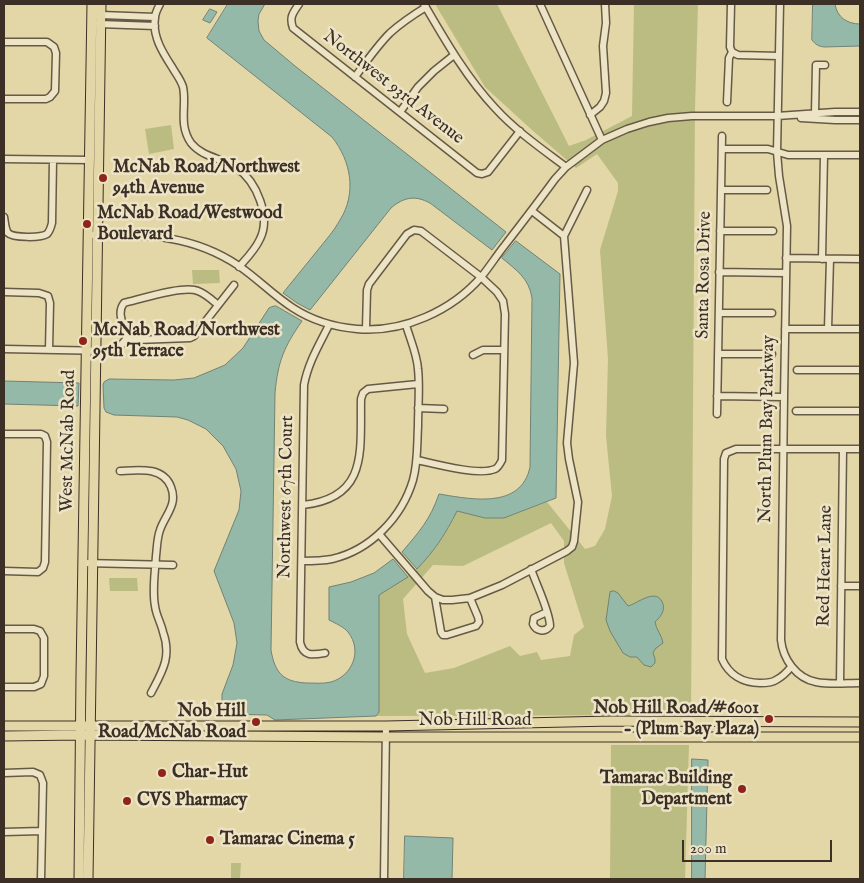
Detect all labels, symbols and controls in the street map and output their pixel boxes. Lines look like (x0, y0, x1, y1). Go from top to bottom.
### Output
street label: Northwest 93rd Avenue (318, 26, 468, 150)
place label: McNab Road/Northwest 94th Avenue (113, 157, 300, 200)
marker: McNab Road/Northwest 94th Avenue (97, 172, 109, 184)
place label: McNab Road/Westwood Boulevard (97, 203, 282, 245)
street label: Santa Rosa Drive (693, 211, 717, 339)
marker: McNab Road/Westwood Boulevard (81, 218, 93, 230)
place label: McNab Road/Northwest 95th Terrace (93, 320, 280, 362)
marker: McNab Road/Northwest 95th Terrace (77, 335, 89, 347)
street label: North Plum Bay Parkway (756, 335, 780, 523)
street label: West McNab Road (57, 370, 81, 512)
street label: Northwest 67th Court (275, 415, 299, 579)
street label: Red Heart Lane (814, 505, 838, 627)
place label: Nob Hill Road/#6001 - (Plum Bay Plaza) (593, 698, 759, 741)
place label: Nob Hill Road/McNab Road (98, 701, 246, 744)
street label: Nob Hill Road (418, 710, 532, 732)
marker: Nob Hill Road/#6001 - (Plum Bay Plaza) (763, 713, 775, 725)
marker: Nob Hill Road/McNab Road (250, 716, 262, 728)
place label: Char-Hut (172, 762, 248, 784)
marker: Char-Hut (156, 767, 168, 779)
place label: Tamarac Building Department (600, 768, 732, 811)
marker: Tamarac Building Department (736, 783, 748, 795)
place label: CVS Pharmacy (137, 790, 247, 812)
marker: CVS Pharmacy (121, 795, 133, 807)
place label: Tamarac Cinema 5 (220, 829, 355, 851)
scale bar (684, 830, 834, 862)
marker: Tamarac Cinema 5 (204, 834, 216, 846)
text: 200 m (690, 839, 727, 858)

